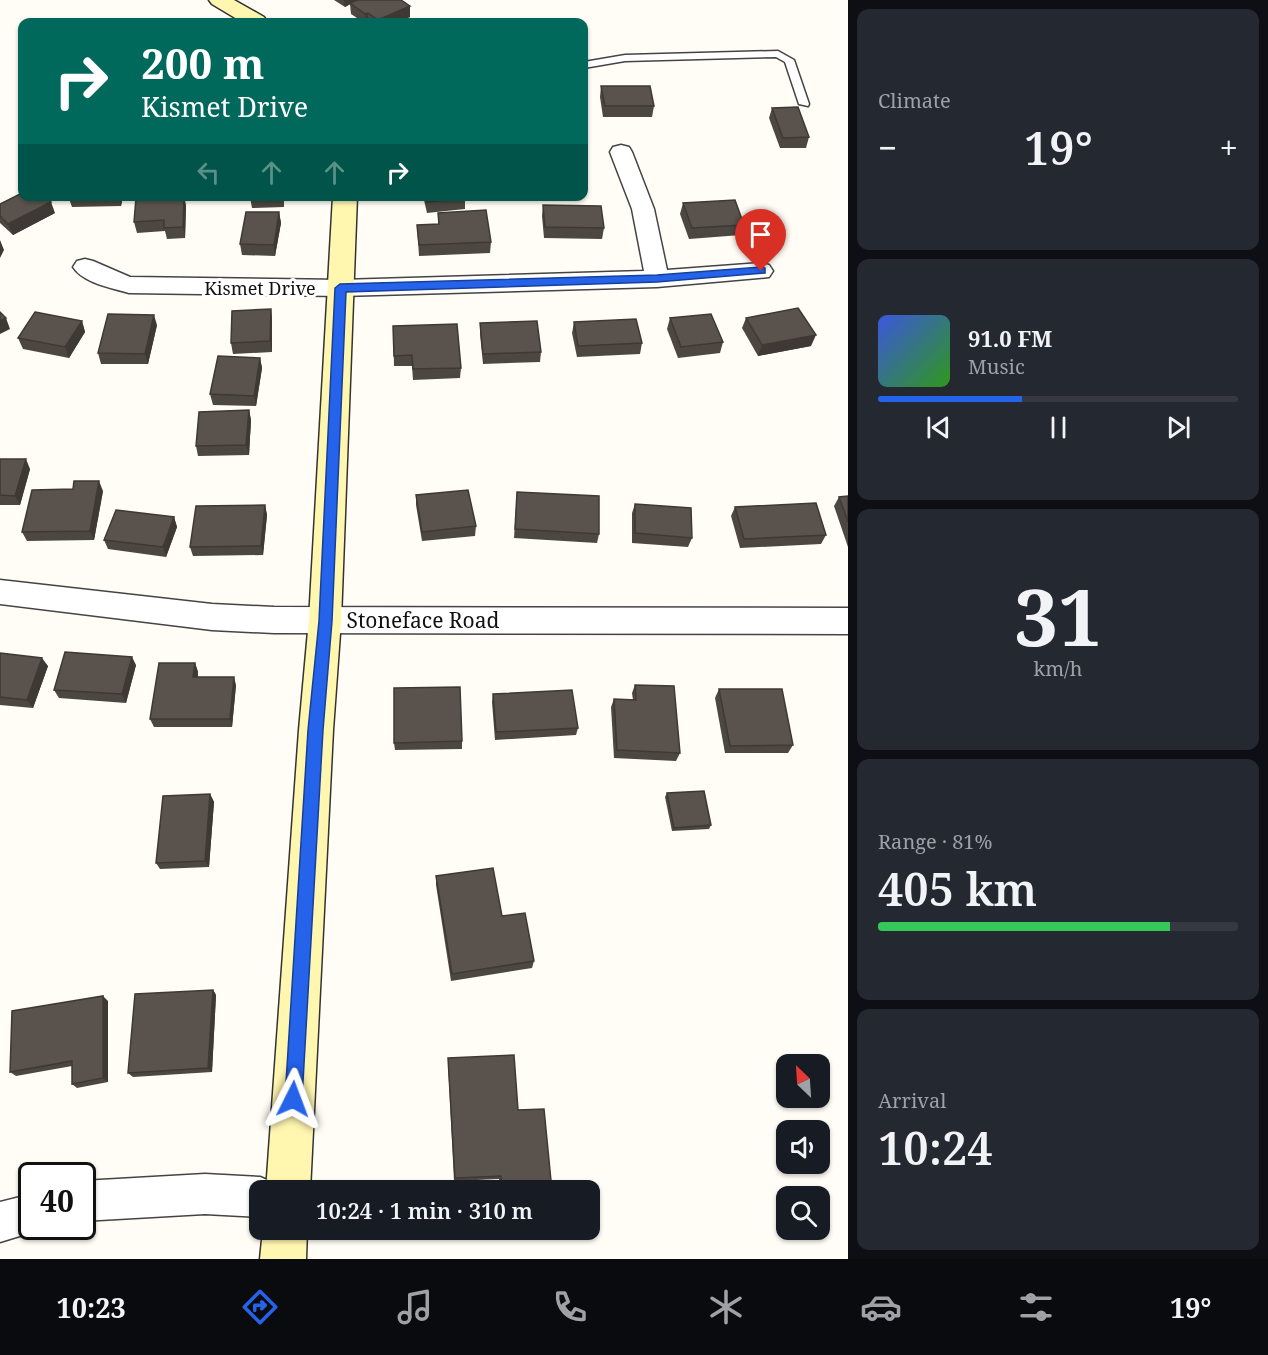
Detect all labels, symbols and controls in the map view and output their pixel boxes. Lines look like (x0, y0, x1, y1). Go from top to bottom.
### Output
text: 200 m (141, 34, 265, 91)
icon: right (42, 42, 120, 120)
text: Climate (878, 87, 951, 114)
text: Kismet Drive (141, 88, 308, 125)
text: 19° (1024, 117, 1093, 178)
text: − (878, 125, 897, 170)
text: + (1220, 125, 1238, 170)
icon: left (192, 156, 225, 189)
icon: ahead (255, 156, 288, 189)
icon: ahead (318, 156, 351, 189)
icon: right (381, 156, 414, 189)
pin (735, 209, 786, 271)
icon: arrive (744, 218, 777, 251)
street label: Kismet Drive (204, 276, 316, 300)
text: 91.0 FM (968, 323, 1052, 353)
text: Music (968, 353, 1025, 380)
icon: previous (922, 411, 955, 444)
icon: pause (1042, 411, 1075, 444)
icon: next (1162, 411, 1195, 444)
text: 31 (1014, 563, 1102, 669)
street label: Stoneface Road (347, 606, 500, 634)
text: km/h (1033, 655, 1083, 682)
text: Range · 81% (878, 828, 992, 855)
text: 405 km (878, 858, 1037, 919)
north arrow (776, 1054, 830, 1108)
map controls (776, 1054, 830, 1240)
position arrow (261, 1067, 325, 1131)
text: Arrival (878, 1087, 946, 1114)
text: 10:24 (878, 1117, 993, 1178)
button: sound (776, 1120, 830, 1174)
speed limit sign: 40 (18, 1162, 96, 1240)
button: search (776, 1186, 830, 1240)
text: 10:24 · 1 min · 310 m (316, 1195, 533, 1225)
icon: directions (239, 1286, 281, 1328)
icon: music (394, 1286, 436, 1328)
icon: phone (549, 1286, 591, 1328)
icon: climate (705, 1286, 747, 1328)
icon: car (860, 1286, 902, 1328)
icon: filters (1015, 1286, 1057, 1328)
text: 10:23 (57, 1289, 126, 1326)
text: 19° (1170, 1289, 1211, 1326)

